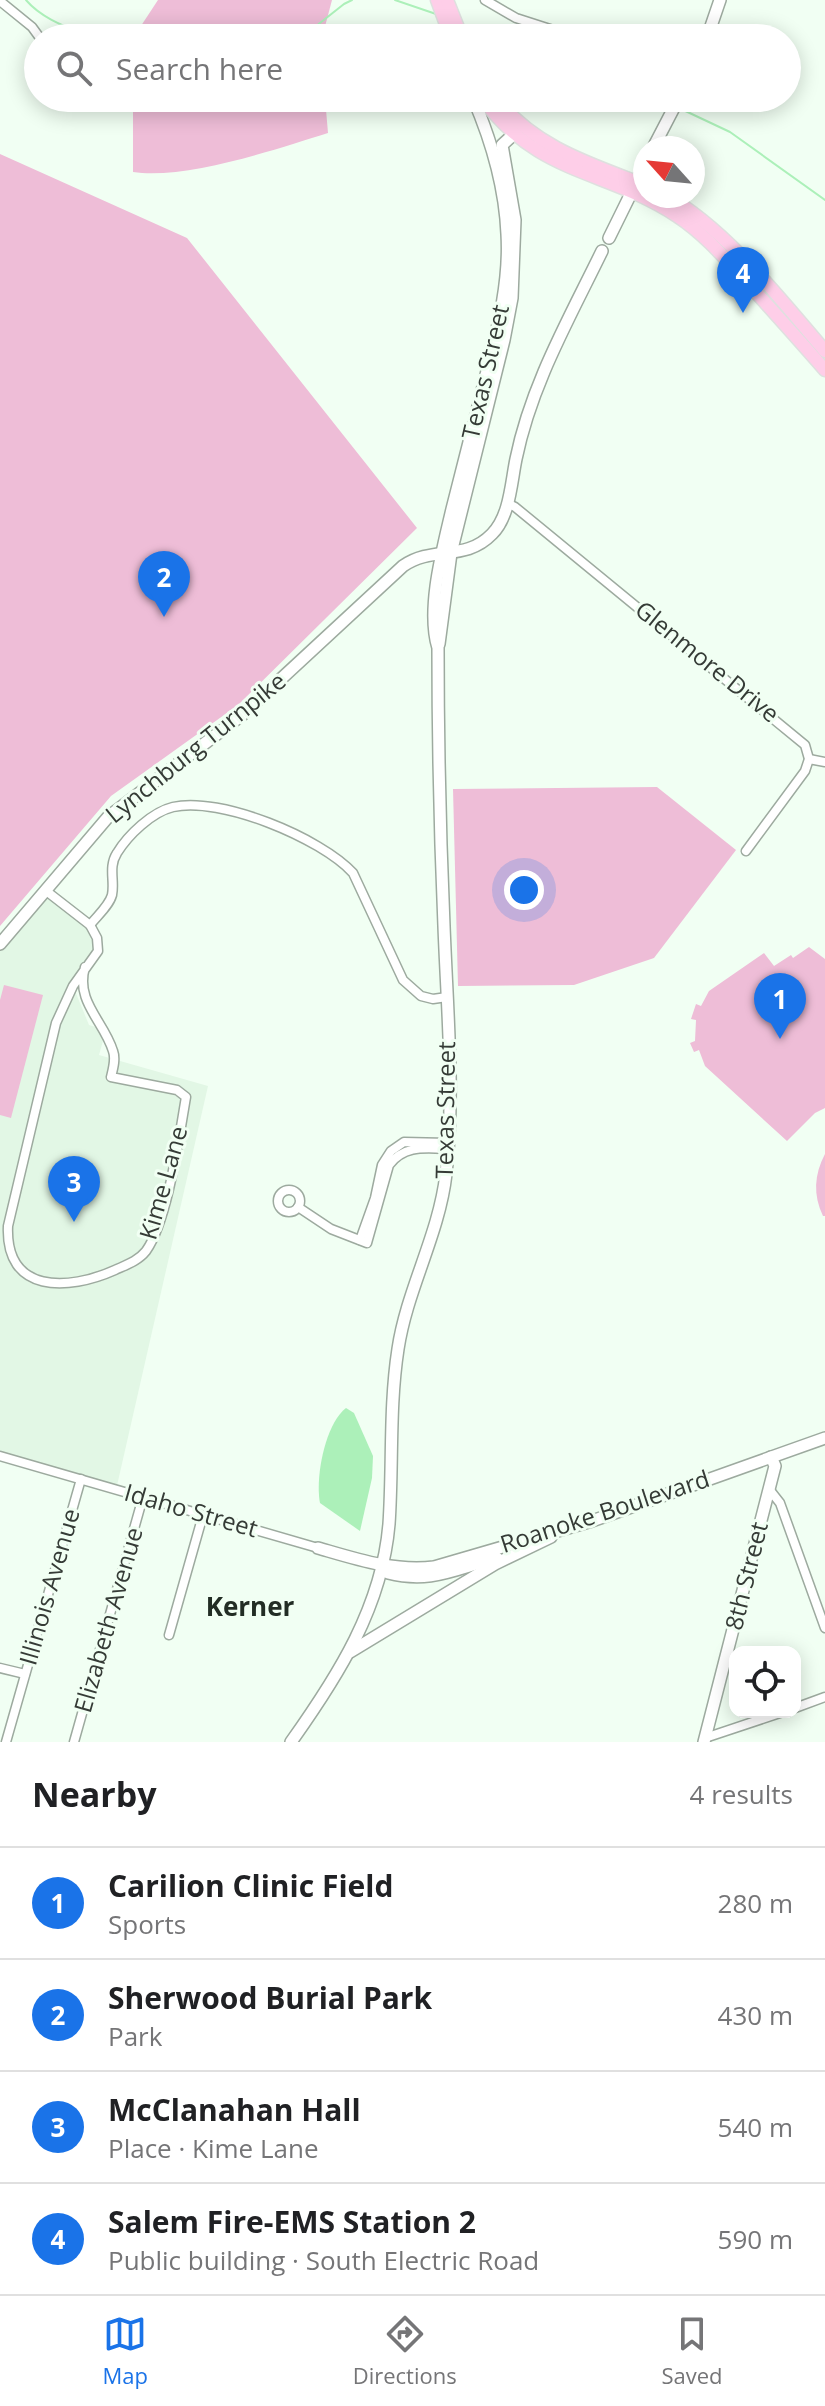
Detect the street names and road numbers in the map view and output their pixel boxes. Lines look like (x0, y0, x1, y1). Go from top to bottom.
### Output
street label: Texas Street (453, 301, 516, 442)
street label: Glenmore Drive (629, 592, 787, 729)
street label: Lynchburg Turnpike (98, 664, 292, 830)
street label: Texas Street (427, 1041, 462, 1179)
street label: Kime Lane (131, 1122, 195, 1243)
street label: Roanoke Boulevard (496, 1461, 713, 1560)
street label: Idaho Street (121, 1475, 262, 1544)
street label: Illinois Avenue (10, 1504, 87, 1669)
street label: 8th Street (716, 1518, 775, 1633)
street label: Elizabeth Avenue (65, 1523, 150, 1716)

